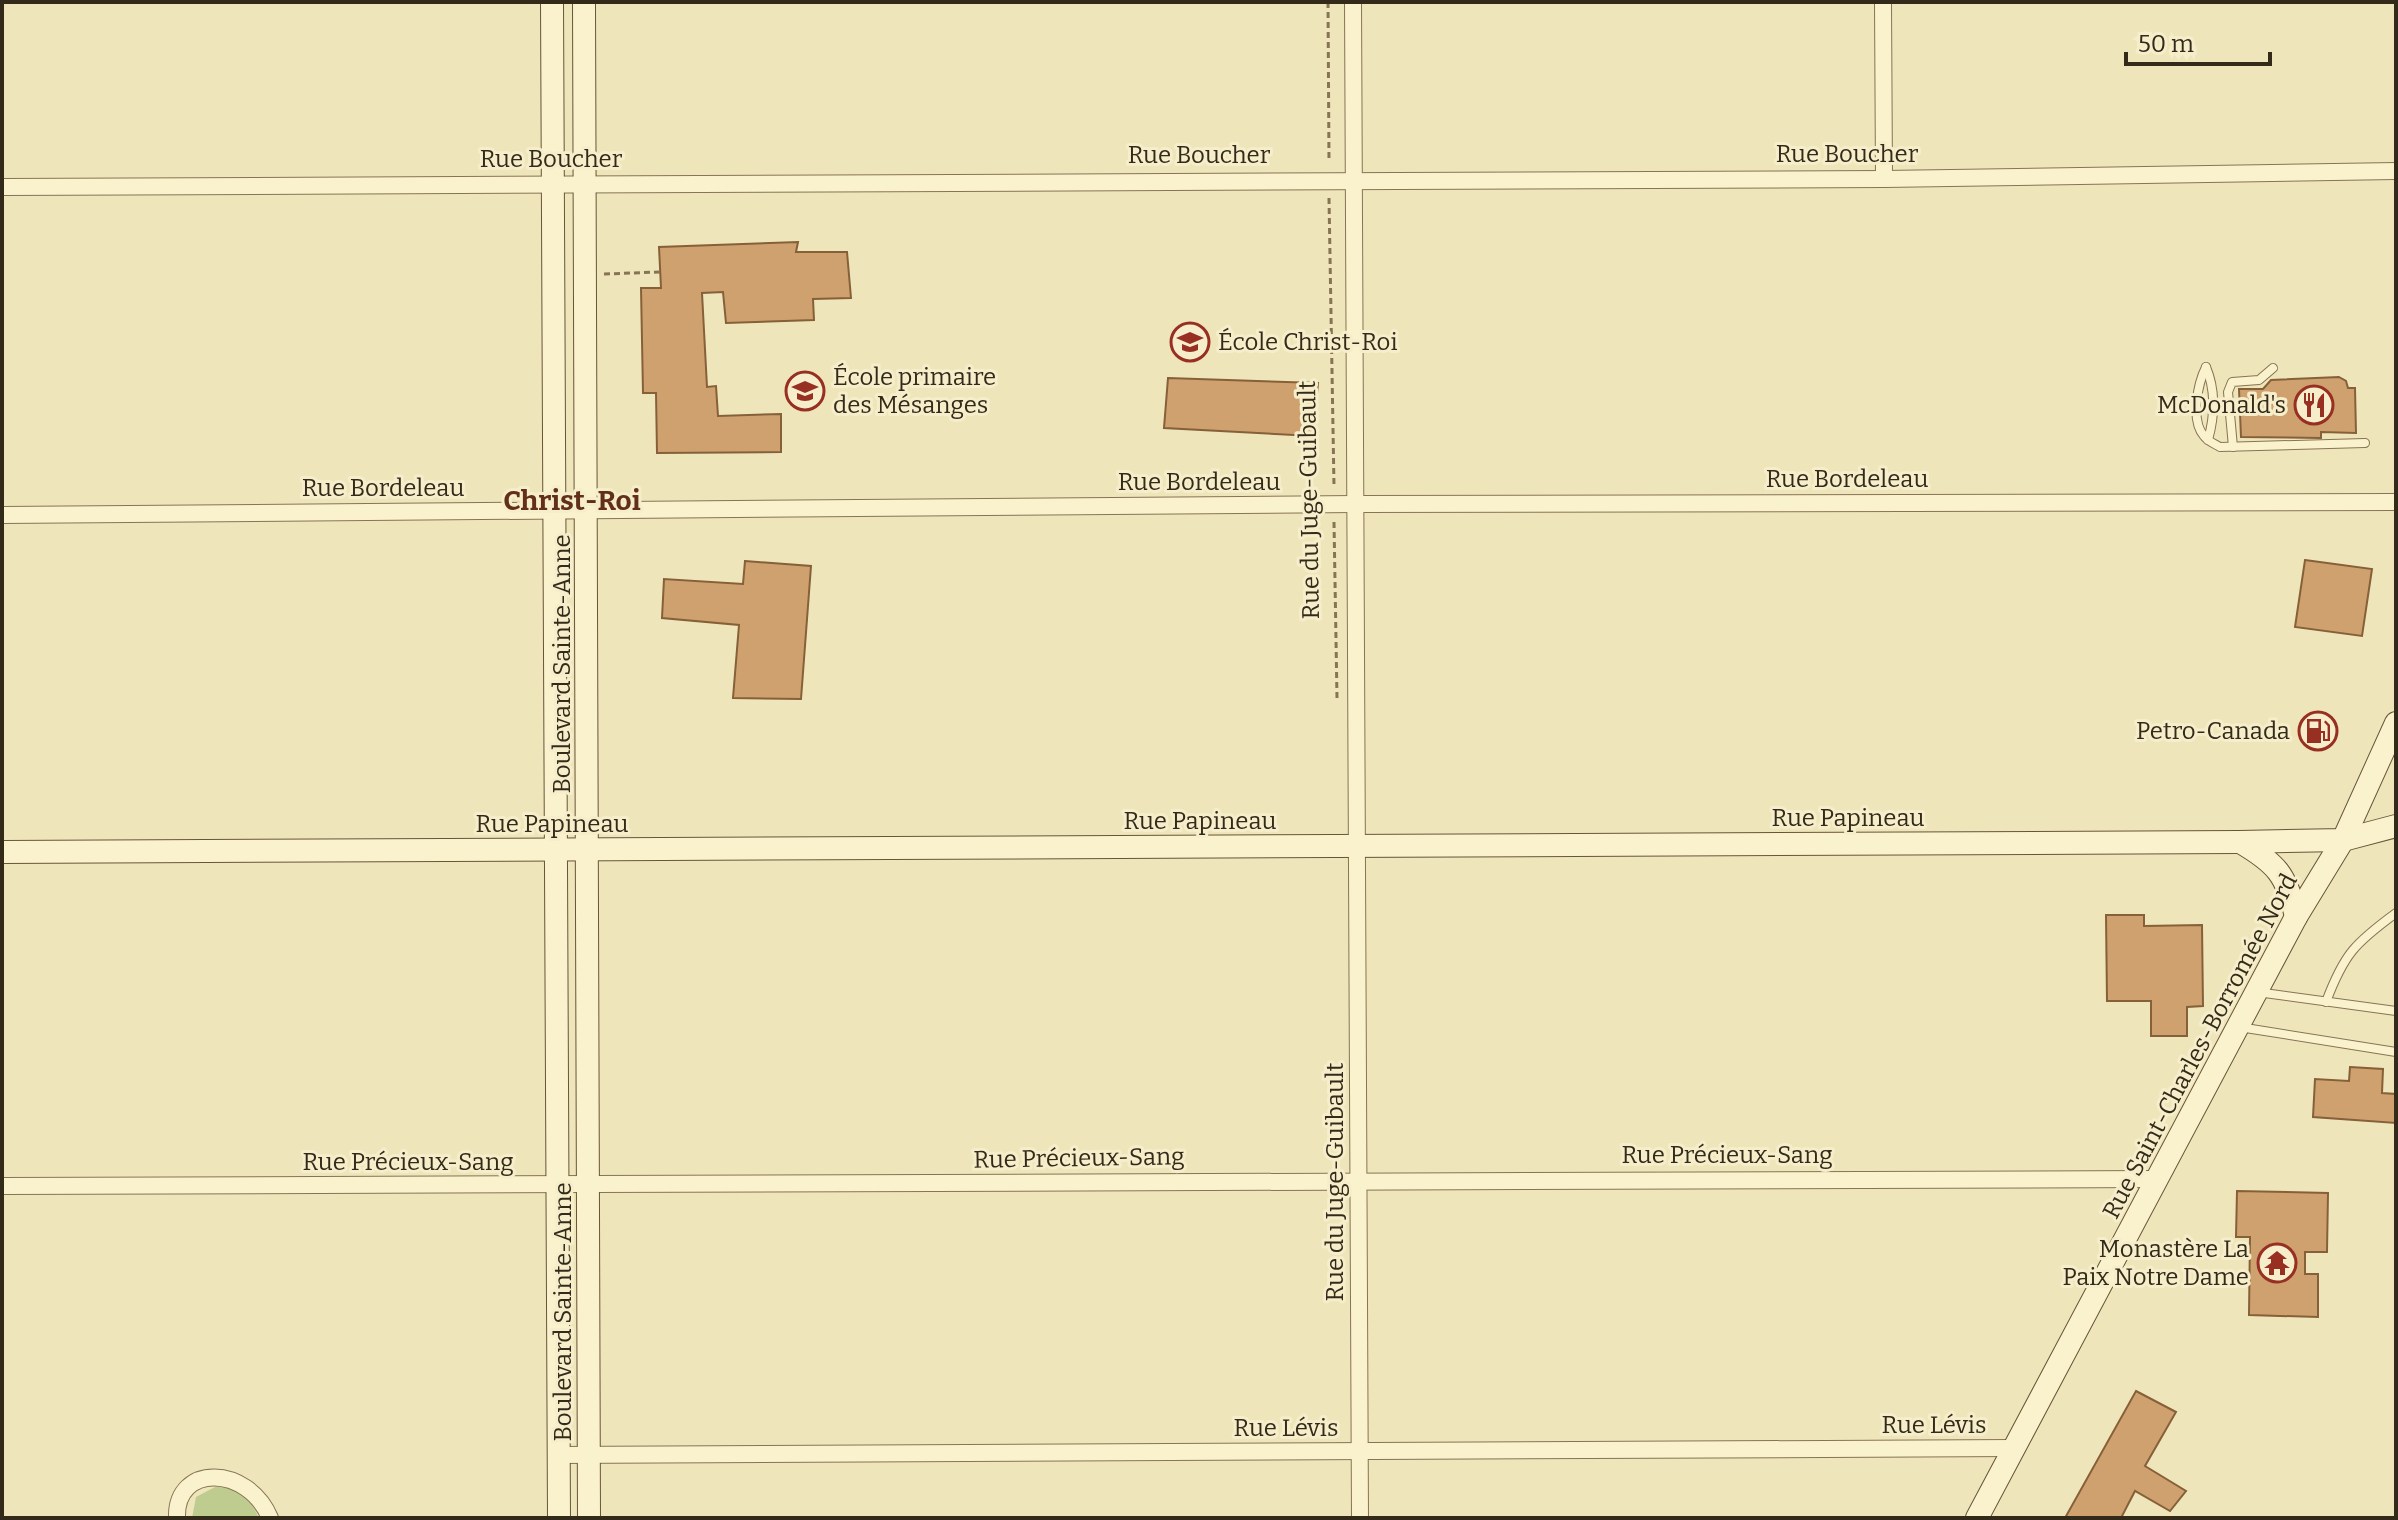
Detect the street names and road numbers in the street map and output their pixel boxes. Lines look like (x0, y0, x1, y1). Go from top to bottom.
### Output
street label: Rue Boucher (1776, 140, 1919, 168)
street label: Rue Boucher (1128, 141, 1271, 169)
street label: Rue Boucher (480, 145, 623, 173)
street label: Rue du Juge-Guibault (1293, 380, 1325, 620)
street label: Rue Bordeleau (1766, 465, 1928, 493)
street label: Rue Bordeleau (1118, 468, 1280, 496)
street label: Rue Bordeleau (302, 474, 464, 502)
street label: Boulevard Sainte-Anne (548, 534, 576, 794)
street label: Rue Papineau (1772, 804, 1925, 832)
street label: Rue Papineau (1124, 807, 1277, 835)
street label: Rue Papineau (476, 810, 629, 838)
street label: Rue Saint-Charles-Borromée Nord (2097, 869, 2303, 1223)
street label: Rue du Juge-Guibault (1321, 1062, 1349, 1301)
street label: Rue Précieux-Sang (1621, 1141, 1833, 1169)
street label: Rue Précieux-Sang (973, 1142, 1185, 1174)
street label: Rue Précieux-Sang (302, 1148, 514, 1176)
street label: Boulevard Sainte-Anne (549, 1182, 577, 1442)
street label: Rue Lévis (1882, 1411, 1986, 1439)
street label: Rue Lévis (1234, 1414, 1338, 1442)

